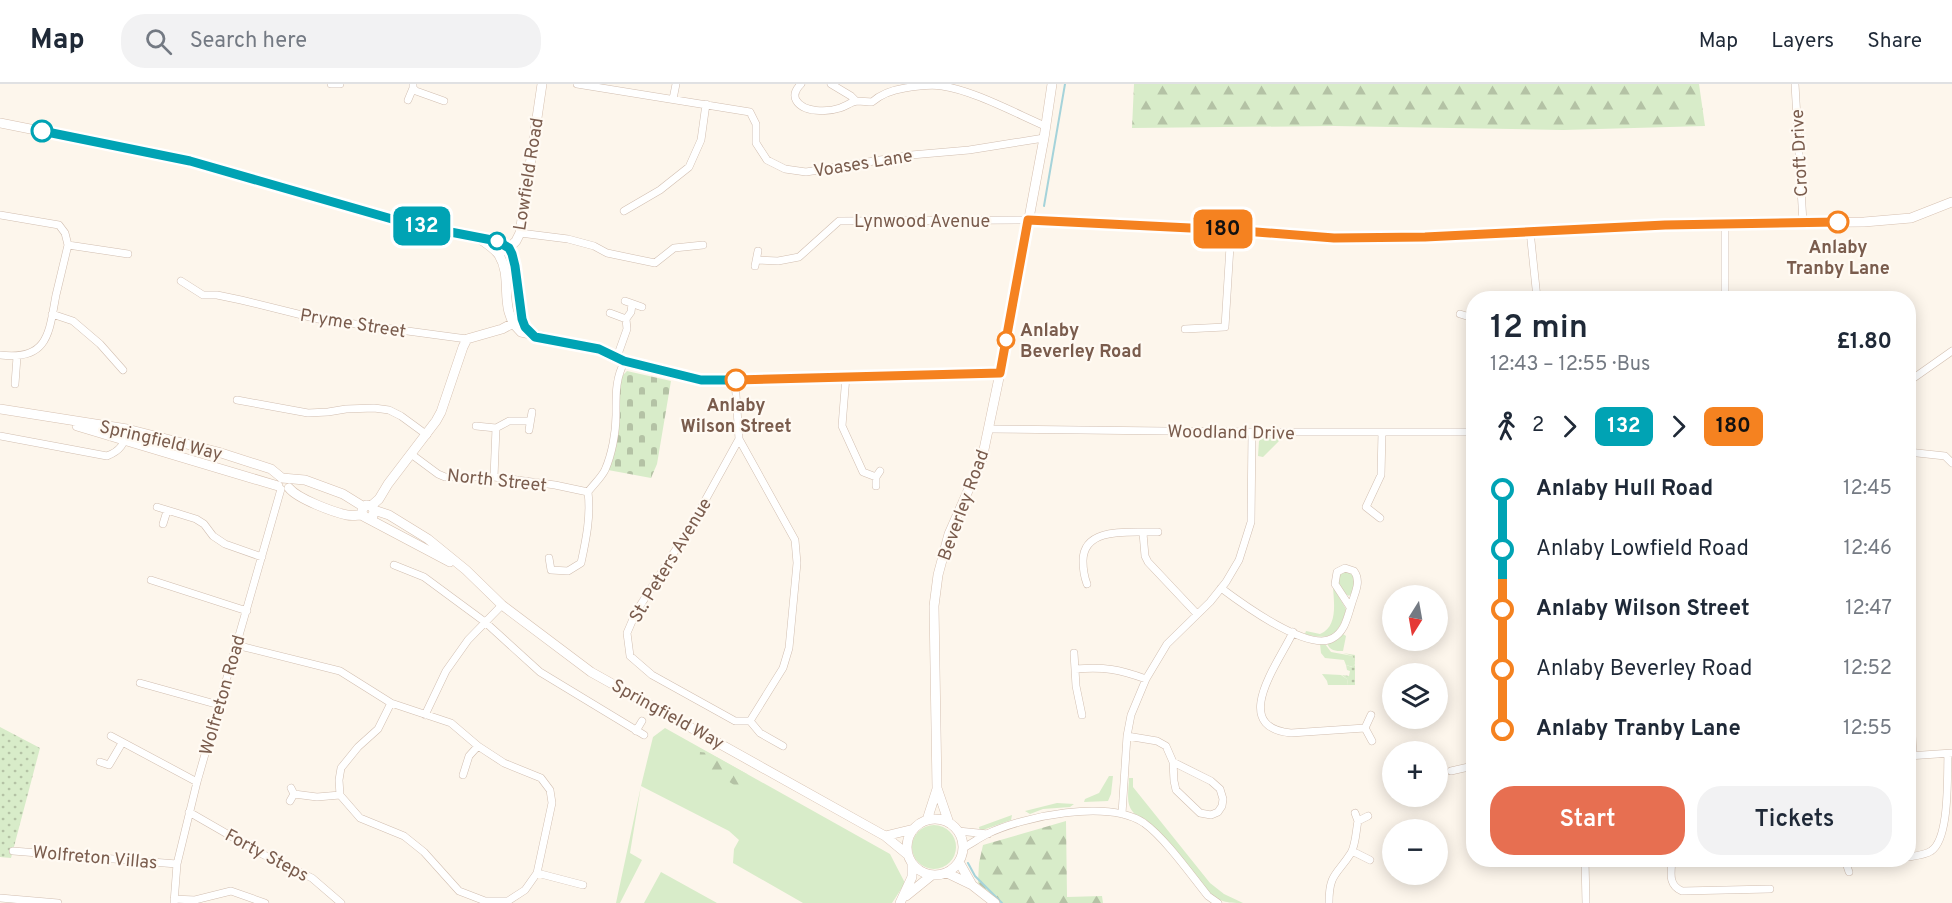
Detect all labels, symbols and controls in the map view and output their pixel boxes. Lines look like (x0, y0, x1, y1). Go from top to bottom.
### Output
search box (121, 14, 541, 68)
text: Map (30, 23, 85, 59)
icon: search (142, 25, 175, 58)
text: Search here (190, 28, 307, 55)
text: Map (1699, 28, 1738, 55)
text: Layers (1771, 28, 1834, 55)
text: Share (1867, 28, 1922, 55)
street label: Croft Drive (1787, 108, 1814, 197)
street label: Lowfield Road (509, 116, 550, 232)
unlabelled marker (31, 120, 53, 142)
street label: Voases Lane (812, 145, 914, 184)
line badge: 132 (388, 206, 456, 246)
line badge: 180 (1188, 210, 1258, 248)
street label: Lynwood Avenue (854, 211, 990, 234)
marker: Anlaby Tranby Lane (1827, 211, 1849, 233)
text: 132 (405, 213, 439, 240)
text: 180 (1205, 216, 1241, 243)
unlabelled marker (488, 232, 506, 250)
place label: Anlaby Tranby Lane (1786, 237, 1890, 281)
street label: Pryme Street (298, 305, 408, 344)
text: 12 min (1490, 308, 1588, 350)
place label: Anlaby Beverley Road (1020, 320, 1142, 364)
text: £1.80 (1837, 329, 1892, 356)
marker: Anlaby Beverley Road (997, 331, 1015, 349)
text: 12:43 – 12:55 · Bus (1490, 352, 1650, 378)
marker: Anlaby Wilson Street (725, 369, 747, 391)
place label: Anlaby Wilson Street (680, 395, 792, 439)
icon: walk (1490, 410, 1523, 443)
icon: forward (1553, 410, 1586, 443)
icon: forward (1662, 410, 1695, 443)
text: 2 (1532, 413, 1544, 439)
text: 132 (1607, 413, 1641, 440)
text: 180 (1716, 413, 1751, 440)
street label: Springfield Way (97, 416, 224, 467)
street label: Woodland Drive (1167, 421, 1295, 446)
street label: Beverley Road (934, 447, 995, 564)
street label: North Street (446, 465, 548, 498)
text: Anlaby Hull Road (1536, 476, 1713, 503)
text: 12:45 (1843, 476, 1892, 502)
street label: St. Peters Avenue (625, 494, 718, 627)
text: Anlaby Lowfield Road (1536, 536, 1749, 563)
text: 12:46 (1843, 536, 1892, 562)
north arrow (1382, 585, 1448, 651)
map controls (1382, 585, 1448, 885)
text: Anlaby Wilson Street (1536, 596, 1750, 623)
text: 12:47 (1845, 596, 1892, 622)
street label: Wolfreton Road (195, 633, 252, 758)
text: Anlaby Beverley Road (1536, 656, 1752, 683)
text: 12:52 (1843, 656, 1892, 682)
button: layers (1382, 663, 1448, 729)
street label: Springfield Way (607, 675, 728, 756)
text: Anlaby Tranby Lane (1536, 716, 1741, 743)
text: 12:55 (1843, 716, 1892, 742)
button: + (1382, 741, 1448, 807)
button: Start (1490, 786, 1685, 855)
button: Tickets (1697, 786, 1892, 855)
button: − (1382, 819, 1448, 885)
street label: Forty Steps (220, 825, 312, 888)
street label: Wolfreton Villas (31, 842, 158, 875)

